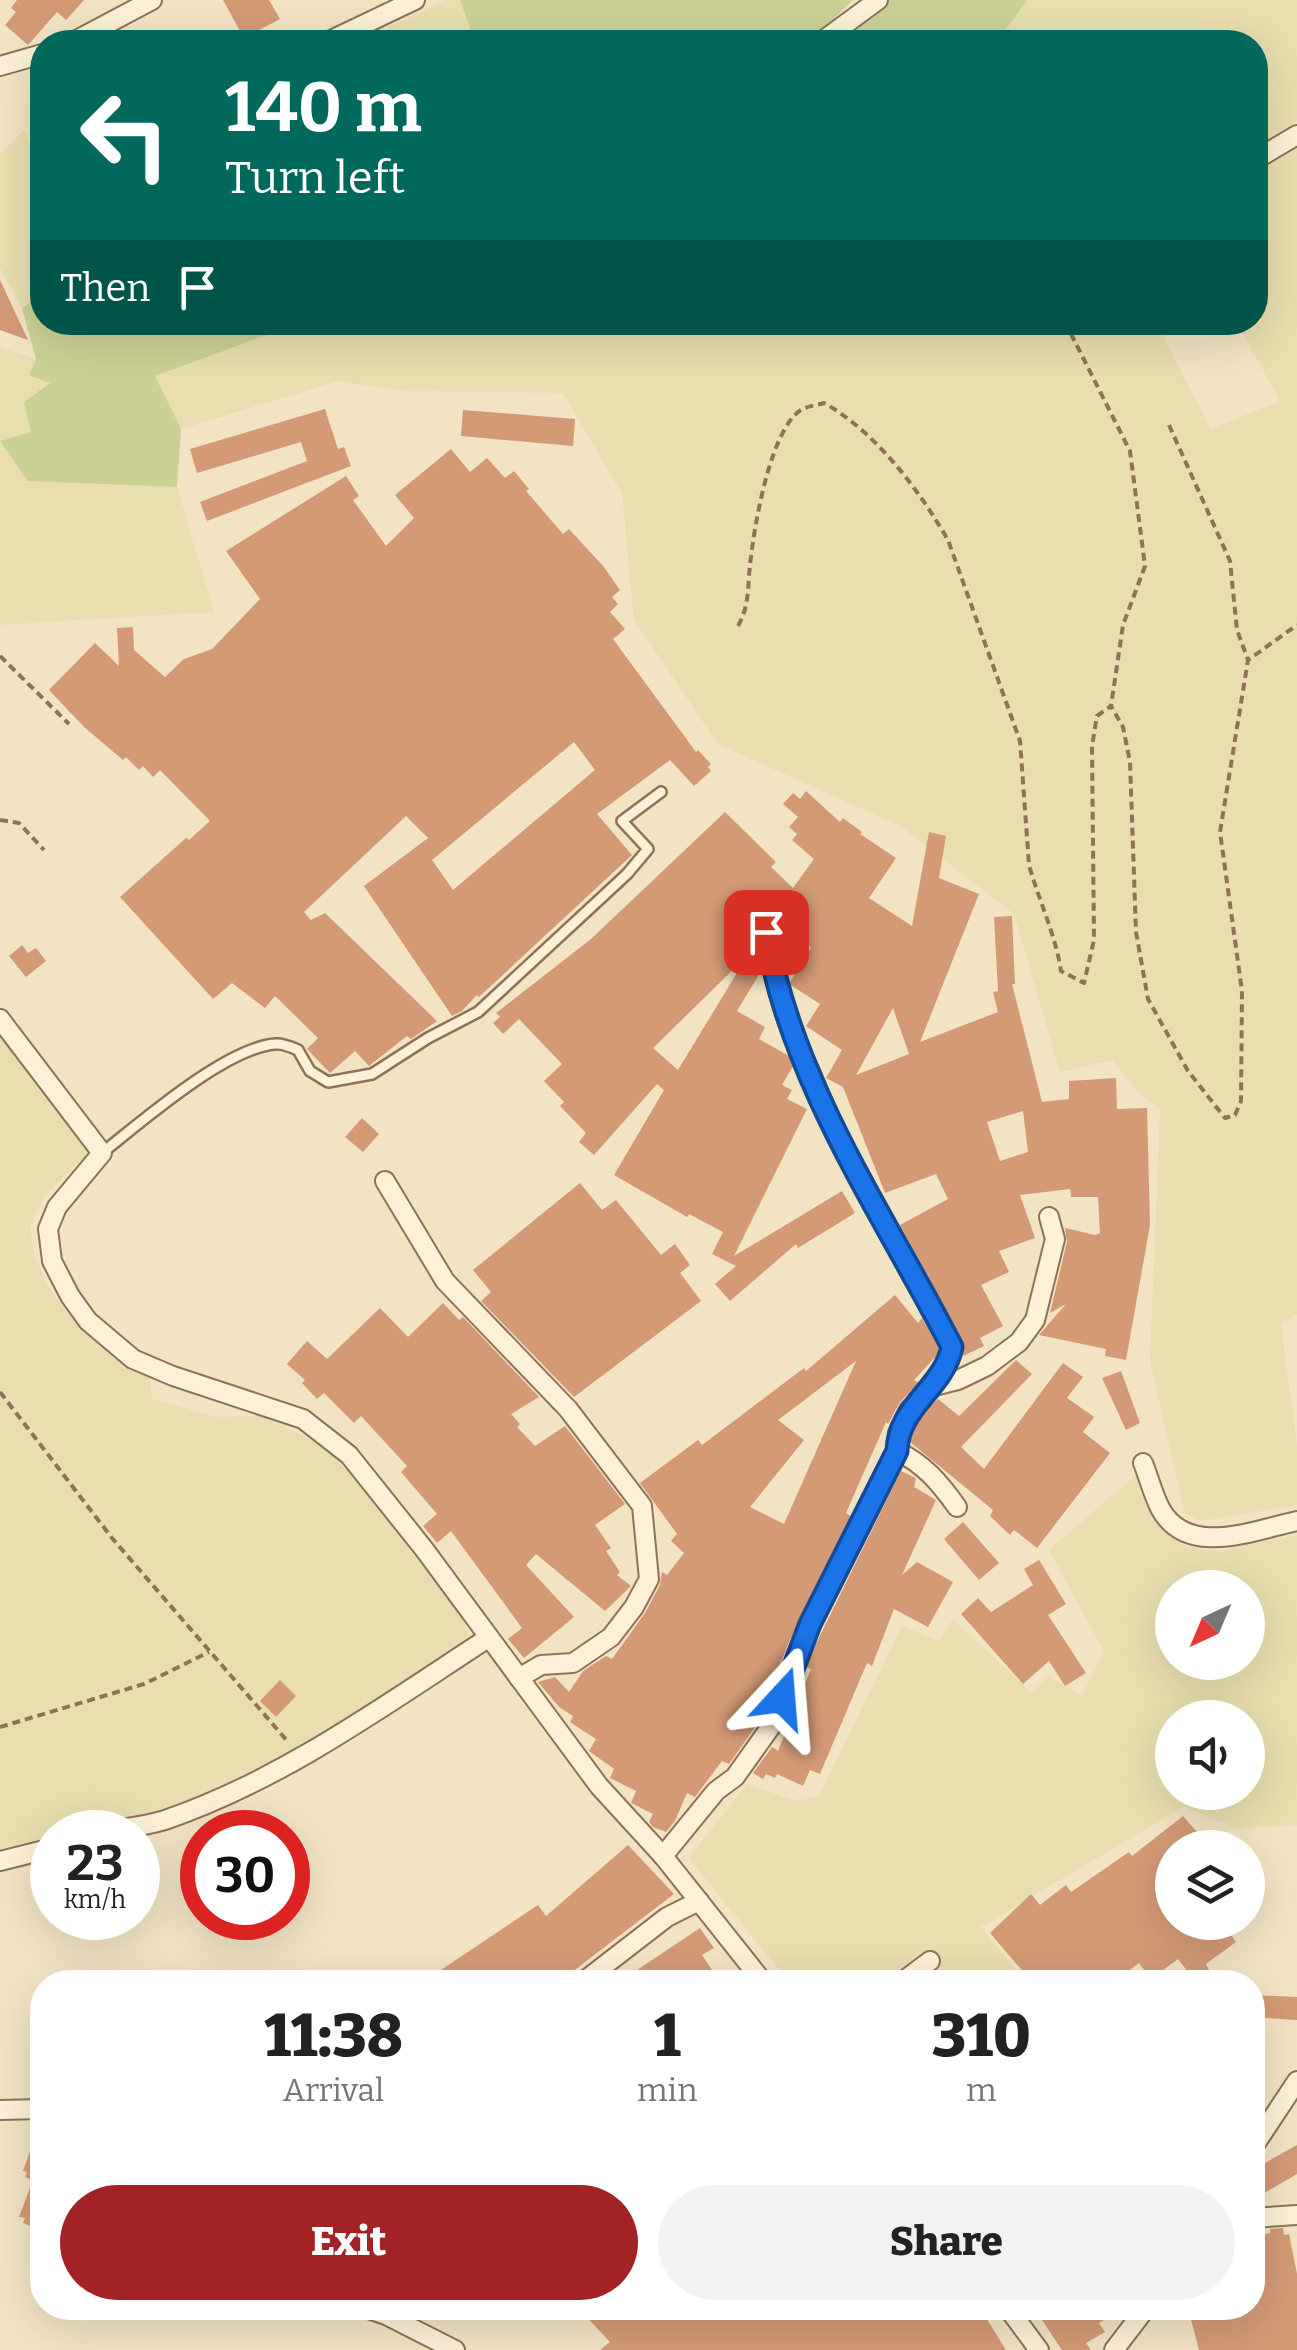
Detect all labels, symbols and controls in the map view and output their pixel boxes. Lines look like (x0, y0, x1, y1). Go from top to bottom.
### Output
text: 140 m (225, 66, 422, 150)
icon: left (60, 70, 190, 200)
text: Turn left (225, 151, 405, 205)
icon: arrive (170, 260, 225, 315)
text: Then (60, 265, 150, 311)
pin (724, 890, 809, 975)
icon: arrive (739, 905, 794, 960)
north arrow (1155, 1570, 1265, 1680)
map controls (1155, 1570, 1265, 1940)
position arrow (730, 1646, 834, 1750)
button: sound (1155, 1700, 1265, 1810)
speed limit sign: 30 (180, 1810, 310, 1940)
button: layers (1155, 1830, 1265, 1940)
text: 23 (67, 1833, 123, 1893)
text: km/h (64, 1885, 126, 1915)
text: 11:38 (264, 2000, 403, 2072)
text: 1 (654, 2000, 681, 2072)
text: 310 (932, 2000, 1031, 2072)
text: Arrival (283, 2071, 384, 2109)
text: min (637, 2071, 697, 2109)
text: m (966, 2071, 996, 2109)
button: Exit (60, 2185, 638, 2300)
button: Share (658, 2185, 1235, 2300)

